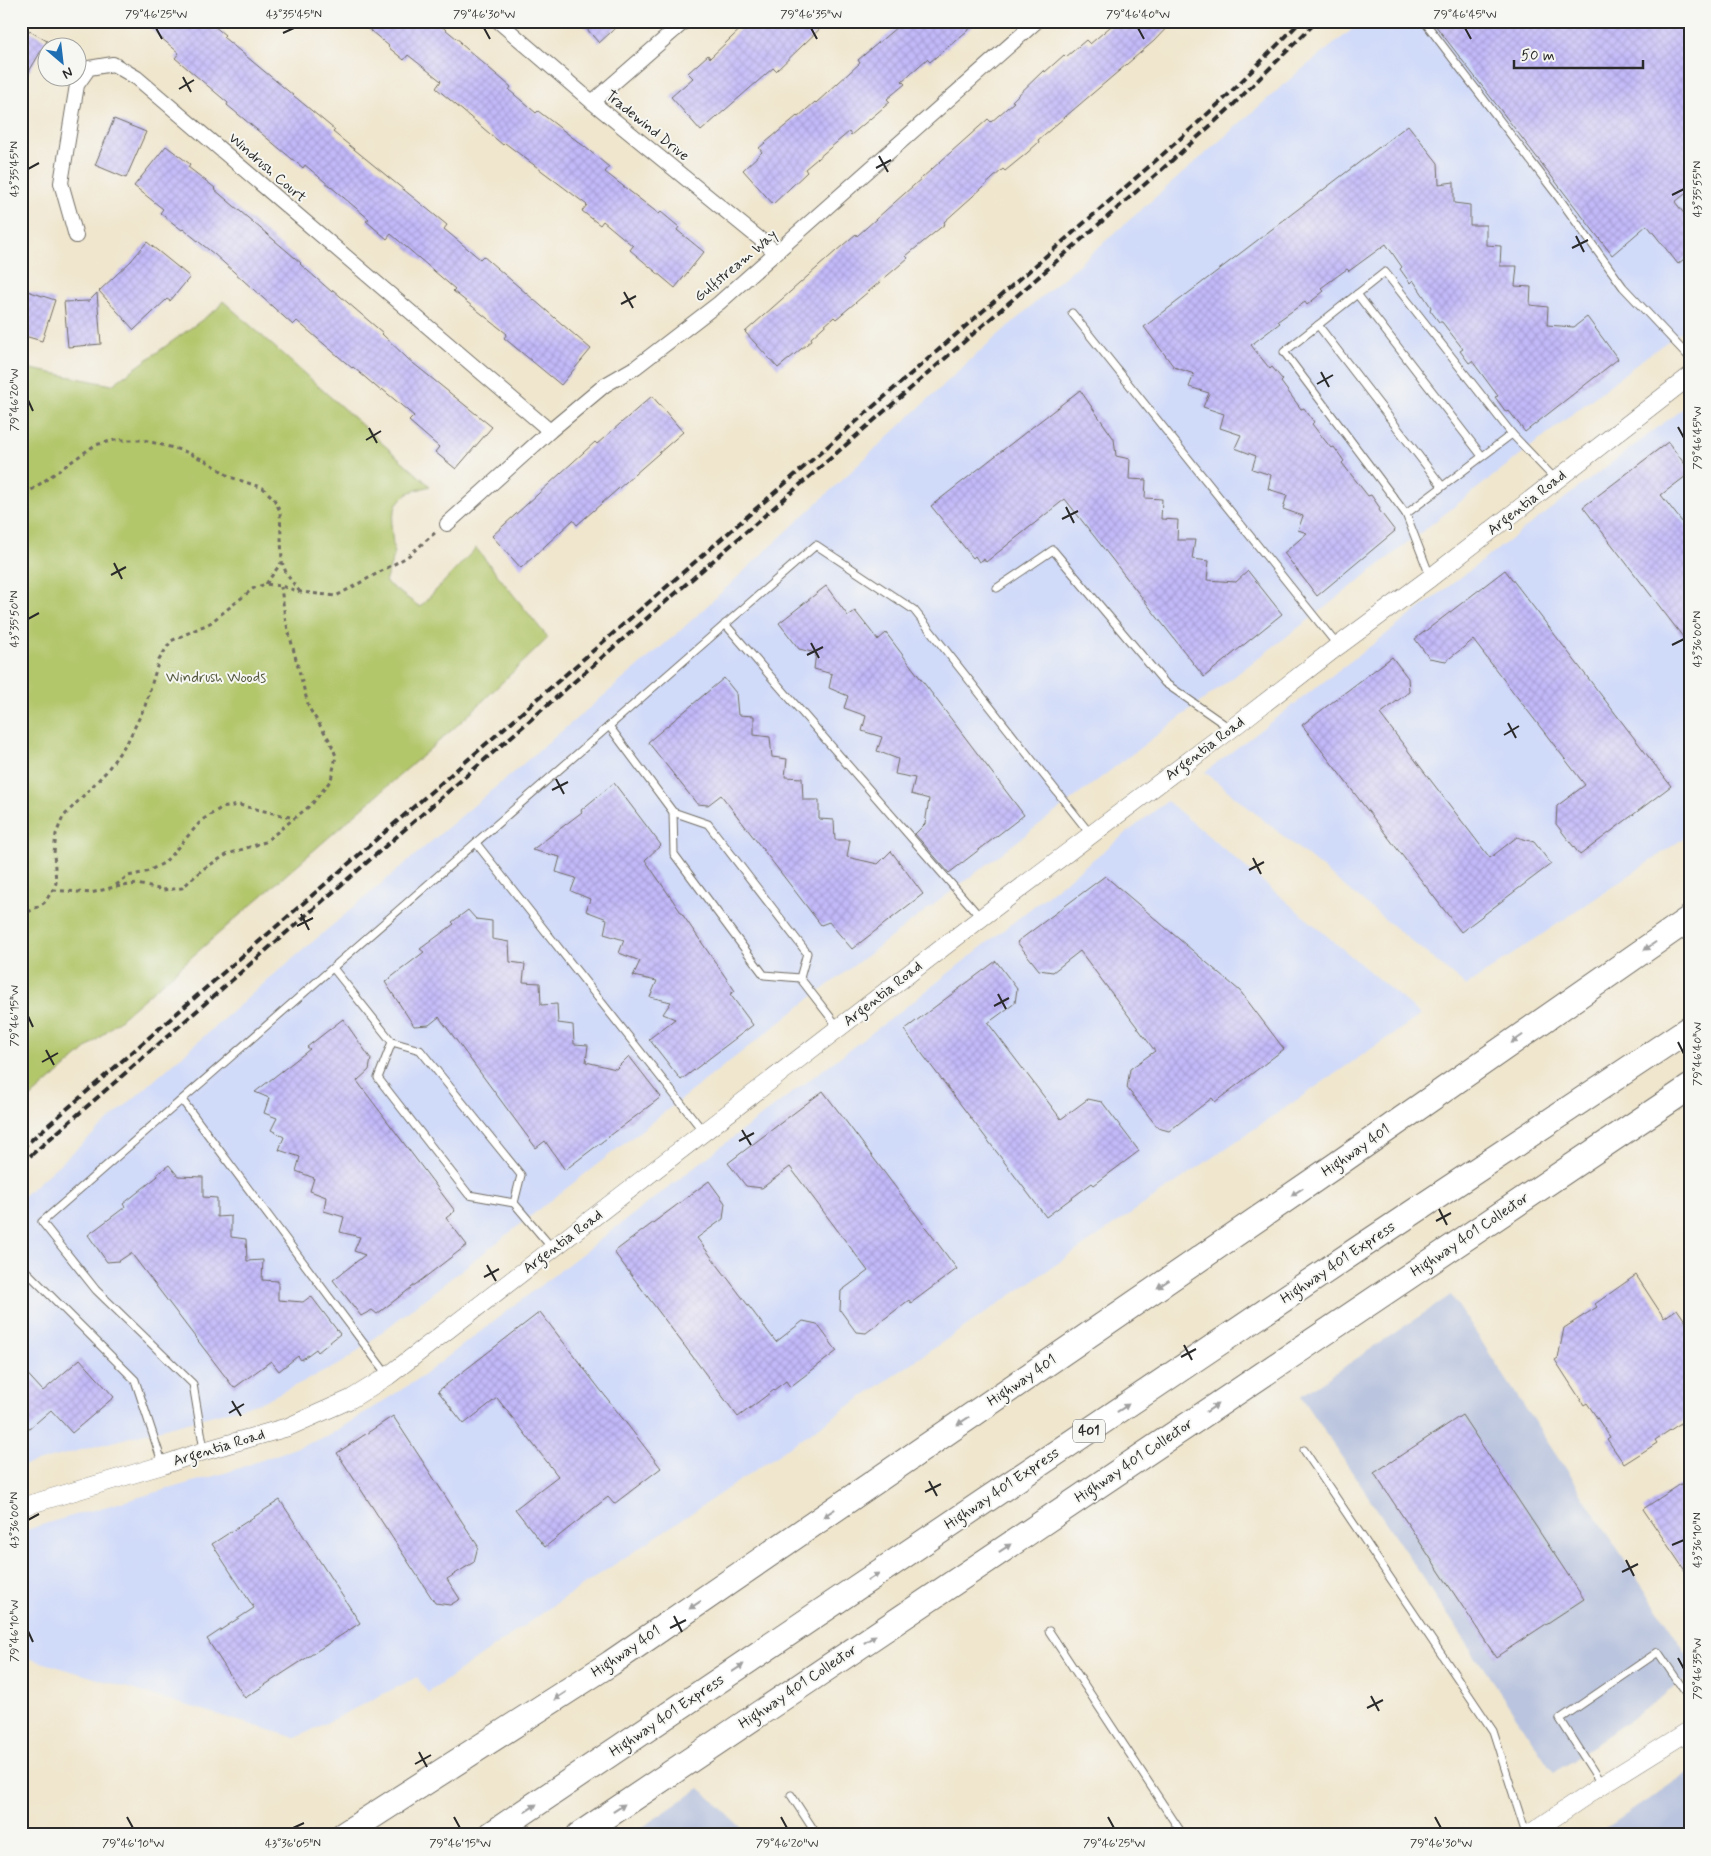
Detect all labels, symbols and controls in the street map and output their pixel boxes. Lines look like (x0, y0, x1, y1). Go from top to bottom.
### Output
text: 79°46'25"W (125, 7, 187, 23)
text: 43°35'45"N (266, 7, 322, 23)
text: 79°46'30"W (453, 7, 515, 23)
text: 79°46'35"W (780, 7, 842, 23)
text: 79°46'40"W (1106, 7, 1170, 23)
text: 79°46'45"W (1433, 7, 1497, 23)
north arrow (38, 38, 88, 88)
scale bar (1514, 38, 1642, 70)
text: 50 m (1521, 46, 1555, 66)
text: N (59, 62, 76, 83)
street label: Tradewind Drive (601, 86, 693, 166)
street label: Windrush Court (224, 129, 310, 207)
text: 43°35'45"N (7, 141, 23, 197)
text: 43°35'55"N (1690, 161, 1706, 217)
street label: Gulfstream Way (690, 225, 782, 307)
text: 79°46'20"W (7, 369, 23, 431)
text: 79°46'45"W (1690, 406, 1706, 470)
street label: Argentia Road (1483, 466, 1571, 541)
text: 43°35'50"N (7, 591, 23, 647)
text: 43°36'00"N (1690, 611, 1706, 667)
park label: Windrush Woods (166, 668, 266, 688)
street label: Argentia Road (1161, 712, 1250, 786)
one-way arrow (1643, 941, 1657, 951)
street label: Argentia Road (839, 957, 927, 1032)
text: 79°46'15"W (7, 985, 23, 1047)
text: 79°46'40"W (1690, 1022, 1706, 1086)
one-way arrow (1510, 1034, 1523, 1044)
street label: Highway 401 (1318, 1120, 1395, 1183)
one-way arrow (1290, 1187, 1304, 1197)
street label: Highway 401 Collector (1407, 1188, 1534, 1283)
street label: Argentia Road (519, 1205, 608, 1279)
street label: Highway 401 Express (1277, 1217, 1400, 1310)
one-way arrow (1156, 1279, 1170, 1289)
street label: Highway 401 (983, 1350, 1061, 1412)
one-way arrow (1117, 1403, 1130, 1413)
one-way arrow (1206, 1403, 1219, 1413)
street label: Highway 401 Collector (1071, 1414, 1198, 1509)
one-way arrow (956, 1416, 970, 1426)
road number: 401 (1073, 1420, 1105, 1442)
street label: Argentia Road (171, 1425, 268, 1472)
street label: Highway 401 Express (941, 1443, 1064, 1536)
text: 43°36'00"N (7, 1492, 23, 1548)
one-way arrow (822, 1508, 836, 1518)
text: 43°36'10"N (1690, 1512, 1706, 1568)
one-way arrow (998, 1543, 1012, 1553)
one-way arrow (866, 1572, 879, 1582)
text: 79°46'10"W (7, 1600, 23, 1662)
one-way arrow (688, 1600, 702, 1610)
street label: Highway 401 (587, 1621, 665, 1683)
one-way arrow (864, 1634, 877, 1644)
text: 79°46'35"W (1690, 1638, 1706, 1700)
street label: Highway 401 Collector (735, 1640, 862, 1735)
one-way arrow (731, 1663, 745, 1673)
street label: Highway 401 Express (606, 1670, 729, 1763)
one-way arrow (554, 1691, 567, 1700)
one-way arrow (524, 1803, 537, 1812)
one-way arrow (613, 1803, 626, 1812)
text: 79°46'10"W (102, 1836, 164, 1852)
text: 43°36'05"N (265, 1836, 321, 1852)
text: 79°46'15"W (429, 1836, 491, 1852)
text: 79°46'20"W (756, 1836, 818, 1852)
text: 79°46'25"W (1083, 1836, 1145, 1852)
text: 79°46'30"W (1410, 1836, 1472, 1852)

